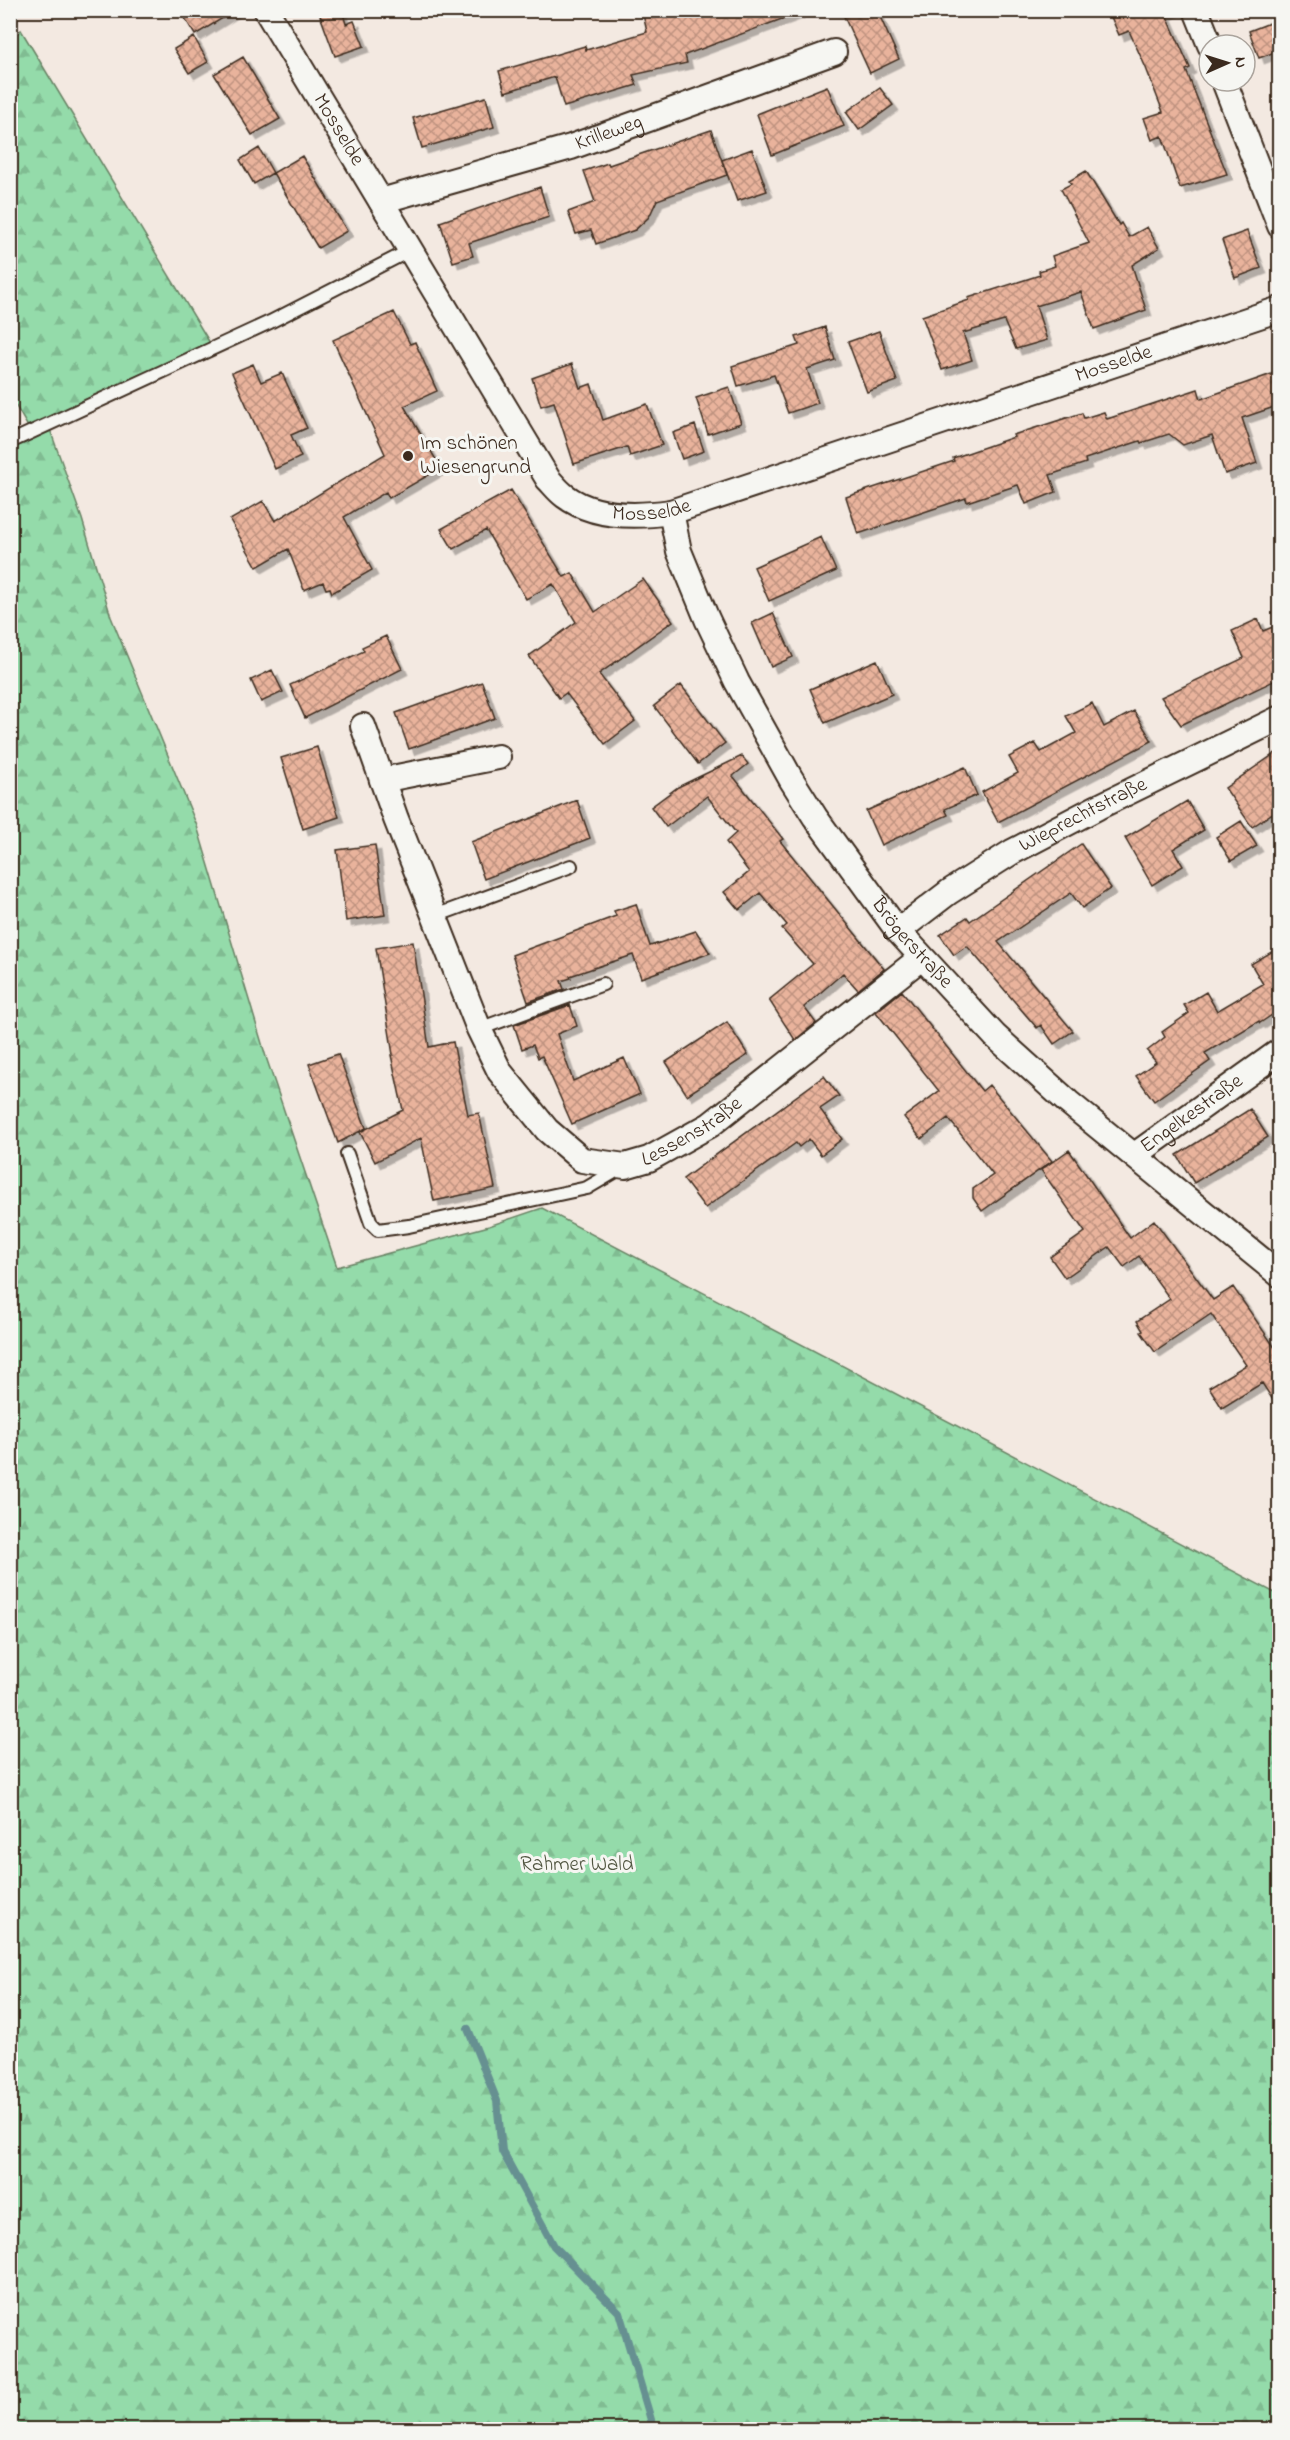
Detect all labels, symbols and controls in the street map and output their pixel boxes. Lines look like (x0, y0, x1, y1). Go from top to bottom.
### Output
north arrow (1197, 33, 1257, 93)
text: N (1228, 56, 1252, 69)
street label: Mosselde (305, 88, 372, 172)
street label: Krilleweg (571, 107, 648, 159)
street label: Mosselde (1071, 337, 1157, 391)
place label: Im schönen Wiesengrund (420, 429, 531, 485)
marker: Im schönen Wiesengrund (401, 449, 415, 463)
street label: Mosselde (611, 491, 696, 530)
street label: Wieprechtstraße (1014, 770, 1153, 861)
street label: Brögerstraße (863, 890, 960, 996)
street label: Engelkestraße (1134, 1067, 1250, 1161)
street label: Lessenstraße (638, 1089, 749, 1175)
park label: Rahmer Wald (520, 1850, 634, 1880)

